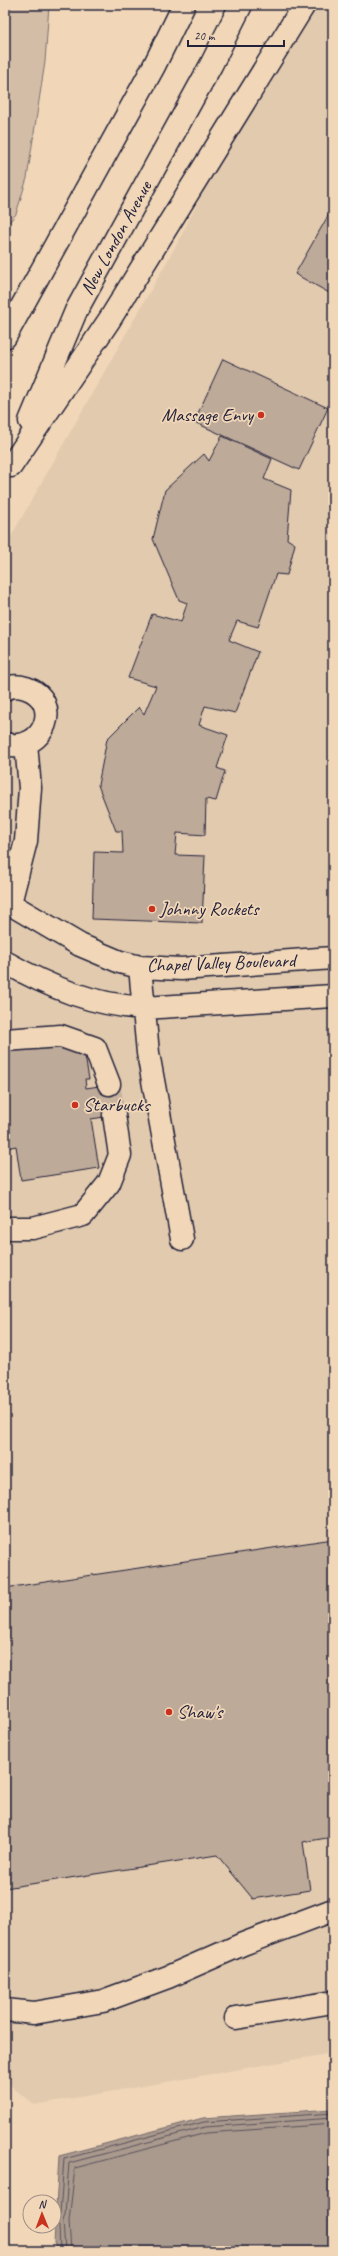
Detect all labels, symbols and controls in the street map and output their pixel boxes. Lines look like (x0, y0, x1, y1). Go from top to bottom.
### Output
scale bar (188, 22, 284, 48)
text: 20 m (194, 28, 216, 44)
street label: New London Avenue (75, 175, 158, 299)
place label: Massage Envy (162, 403, 255, 427)
marker: Massage Envy (256, 410, 266, 420)
place label: Johnny Rockets (159, 897, 260, 921)
marker: Johnny Rockets (147, 904, 157, 914)
street label: Chapel Valley Boulevard (146, 948, 299, 978)
place label: Starbucks (83, 1093, 151, 1117)
marker: Starbucks (70, 1100, 80, 1110)
place label: Shaw's (177, 1700, 225, 1724)
marker: Shaw's (164, 1707, 174, 1717)
north arrow (22, 2194, 62, 2234)
text: N (38, 2197, 48, 2211)

